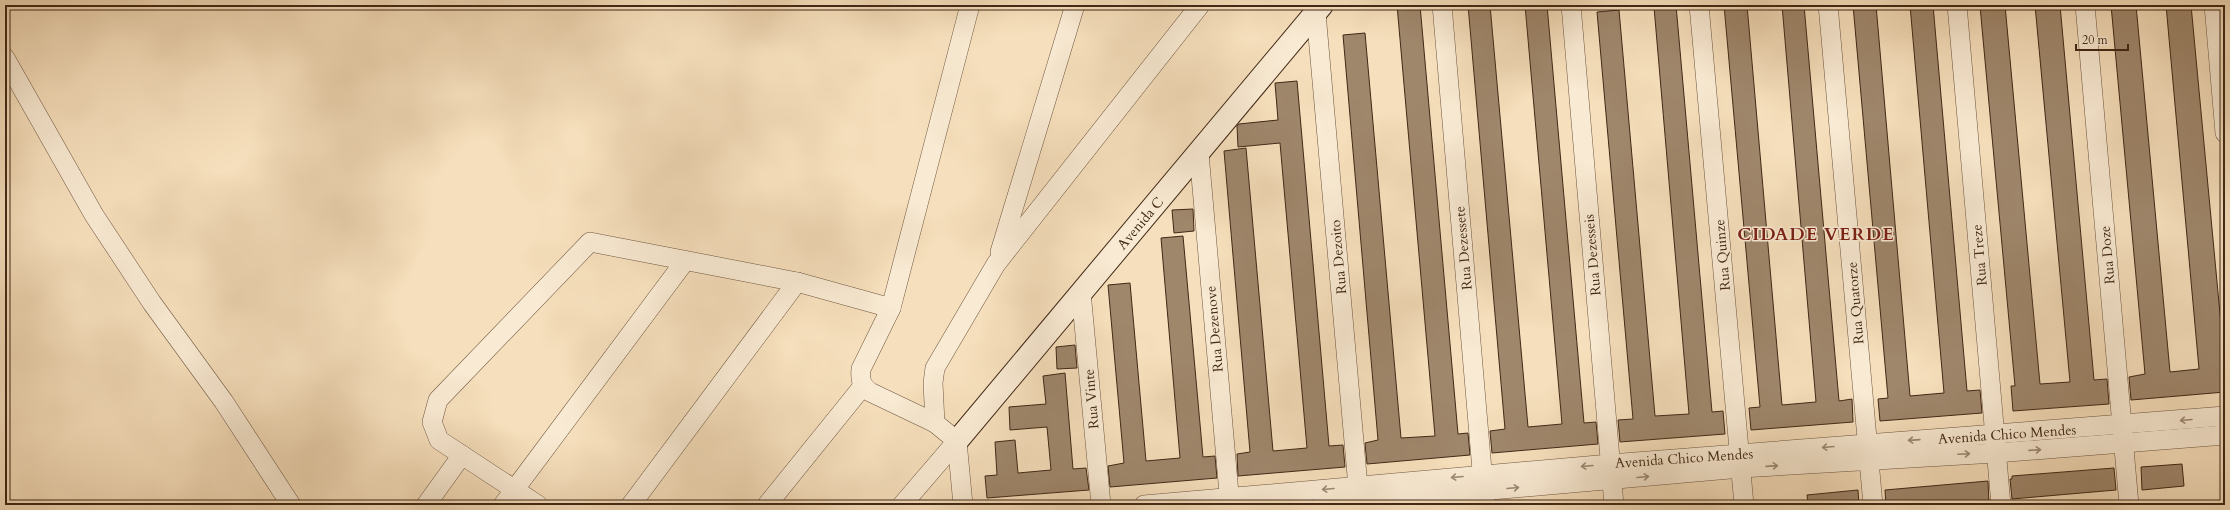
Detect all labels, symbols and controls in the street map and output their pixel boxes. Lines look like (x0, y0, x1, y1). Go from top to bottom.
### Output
scale bar (2076, 26, 2128, 52)
text: 20 m (2082, 32, 2109, 48)
street label: Avenida C (1113, 193, 1168, 254)
street label: Rua Dezessete (1450, 205, 1477, 291)
street label: Rua Dezesseis (1579, 213, 1606, 297)
street label: Rua Dezoito (1326, 219, 1351, 295)
street label: Rua Quinze (1710, 219, 1735, 291)
district label: CIDADE VERDE (1737, 222, 1895, 247)
street label: Rua Treze (1967, 223, 1992, 286)
street label: Rua Doze (2095, 225, 2120, 285)
street label: Rua Quatorze (1842, 261, 1869, 345)
street label: Rua Dezenove (1201, 285, 1228, 373)
street label: Rua Vinte (1079, 368, 1104, 430)
one-way arrow (2180, 416, 2193, 423)
street label: Avenida Chico Mendes (1937, 420, 2077, 449)
one-way arrow (1908, 437, 1921, 444)
one-way arrow (1822, 443, 1835, 450)
street label: Avenida Chico Mendes (1614, 444, 1754, 473)
one-way arrow (2028, 446, 2041, 453)
one-way arrow (1957, 451, 1970, 458)
one-way arrow (1581, 462, 1594, 470)
one-way arrow (1765, 462, 1778, 470)
one-way arrow (1636, 473, 1649, 480)
one-way arrow (1451, 474, 1464, 481)
one-way arrow (1506, 484, 1519, 492)
one-way arrow (1322, 485, 1335, 492)

